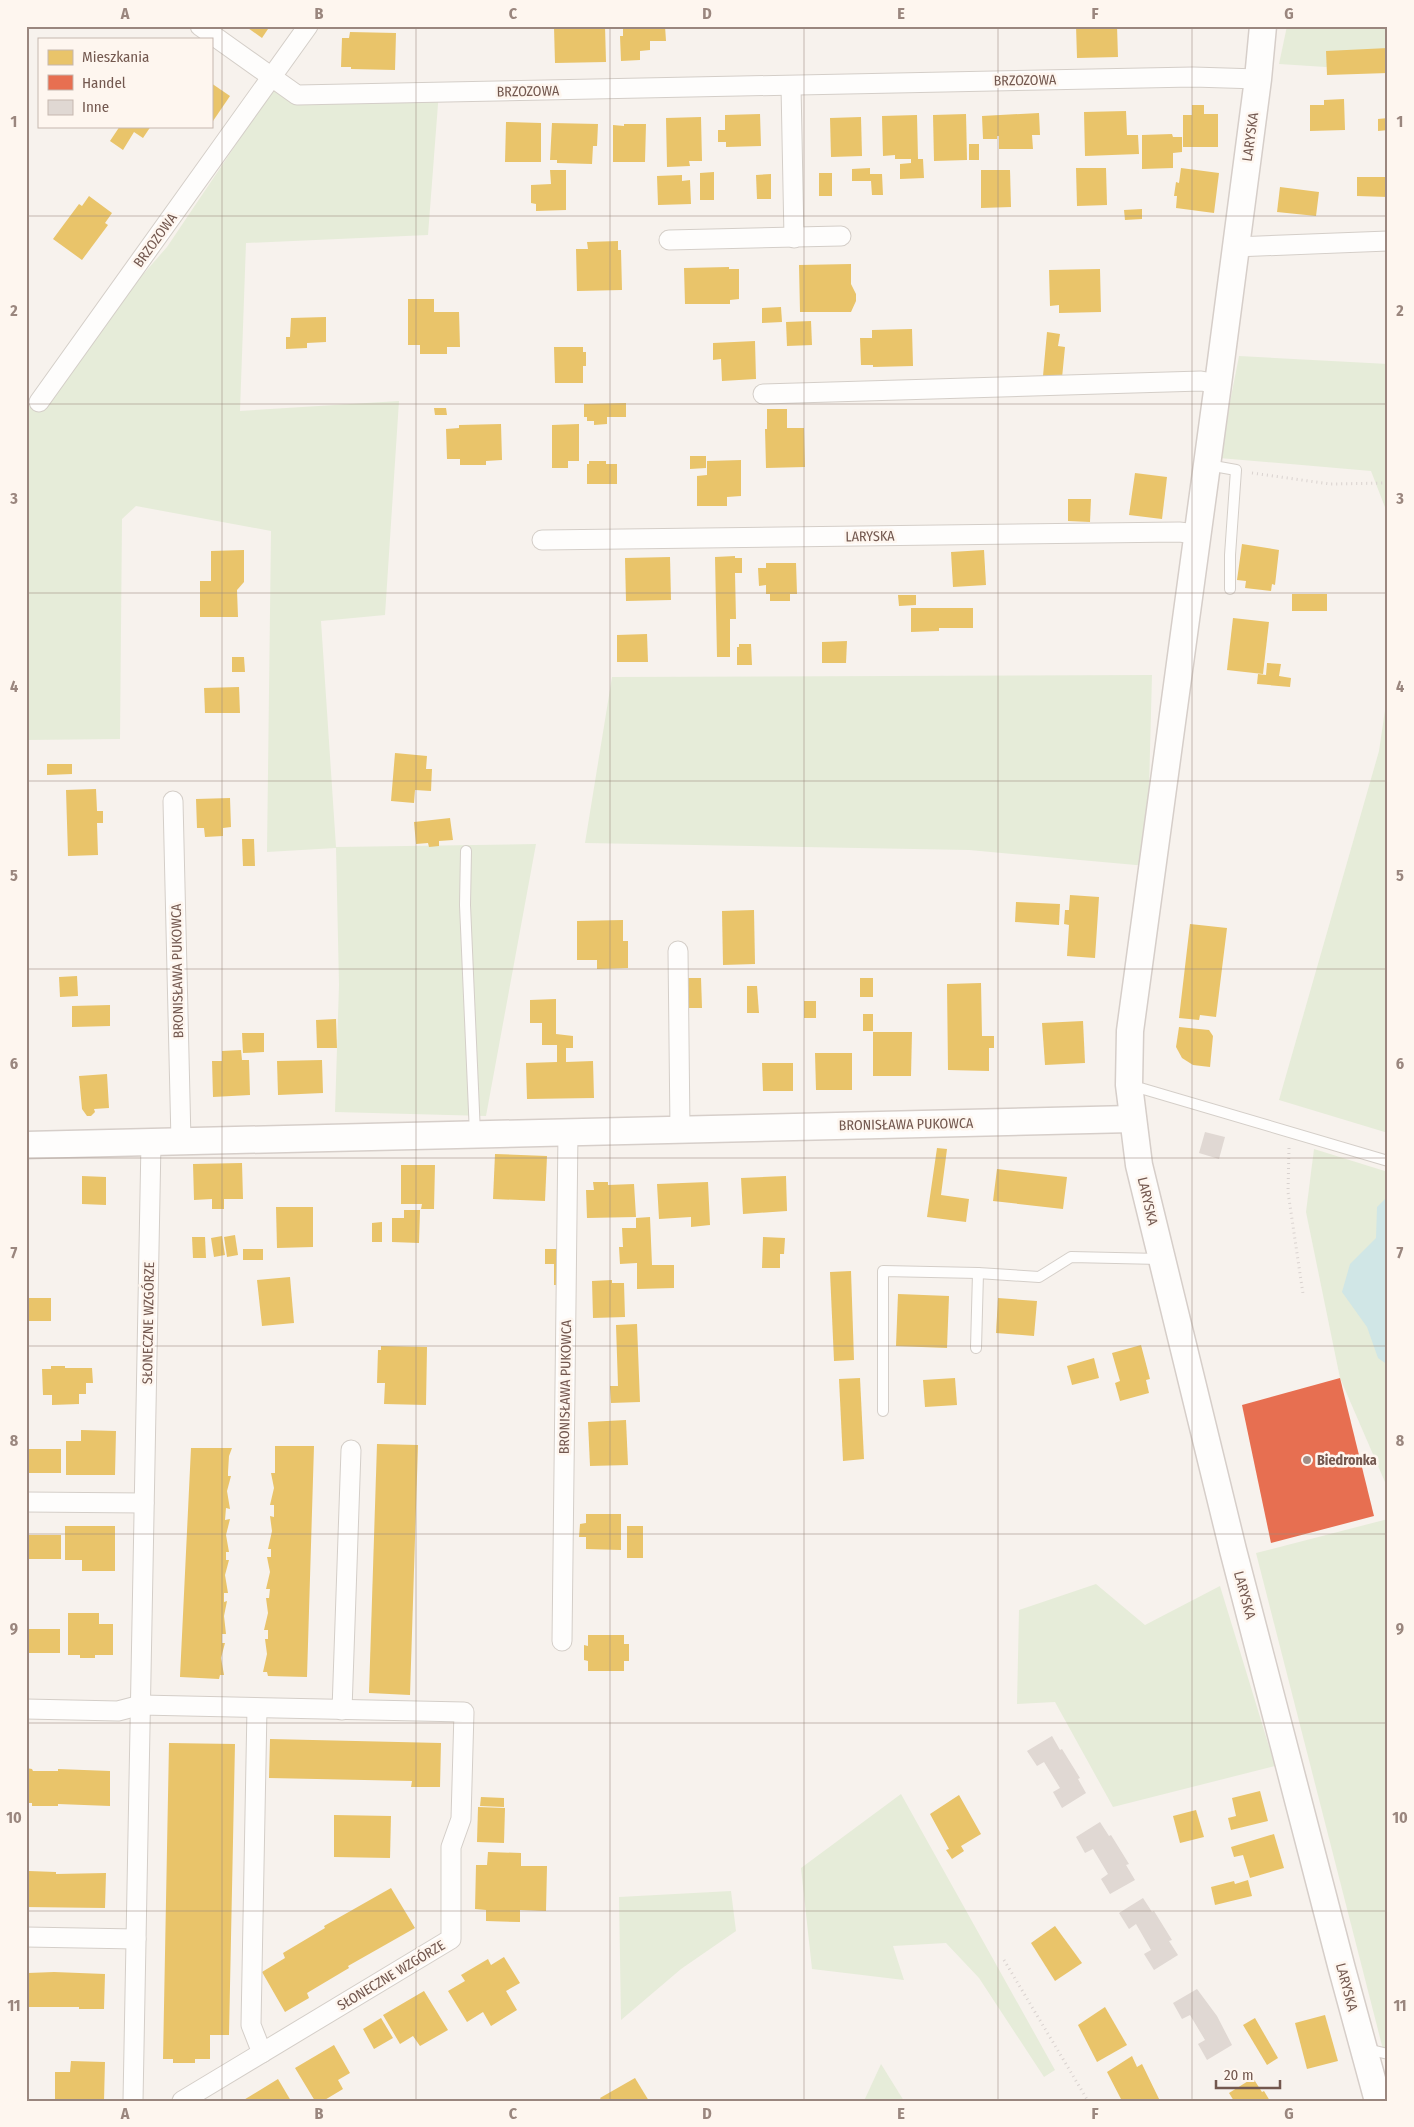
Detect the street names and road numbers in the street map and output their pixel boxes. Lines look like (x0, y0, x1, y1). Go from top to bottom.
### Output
street label: BRZOZOWA (993, 71, 1057, 90)
street label: BRZOZOWA (496, 82, 560, 101)
street label: LARYSKA (1239, 111, 1262, 163)
street label: BRZOZOWA (130, 209, 181, 271)
street label: LARYSKA (845, 528, 895, 545)
street label: BRONISŁAWA PUKOWCA (168, 903, 187, 1038)
street label: BRONISŁAWA PUKOWCA (839, 1115, 974, 1134)
street label: LARYSKA (1134, 1175, 1161, 1228)
street label: SŁONECZNE WZGÓRZE (138, 1261, 158, 1384)
street label: BRONISŁAWA PUKOWCA (556, 1319, 575, 1454)
street label: LARYSKA (1230, 1569, 1259, 1622)
street label: SŁONECZNE WZGÓRZE (334, 1936, 448, 2014)
street label: LARYSKA (1332, 1961, 1361, 2014)

